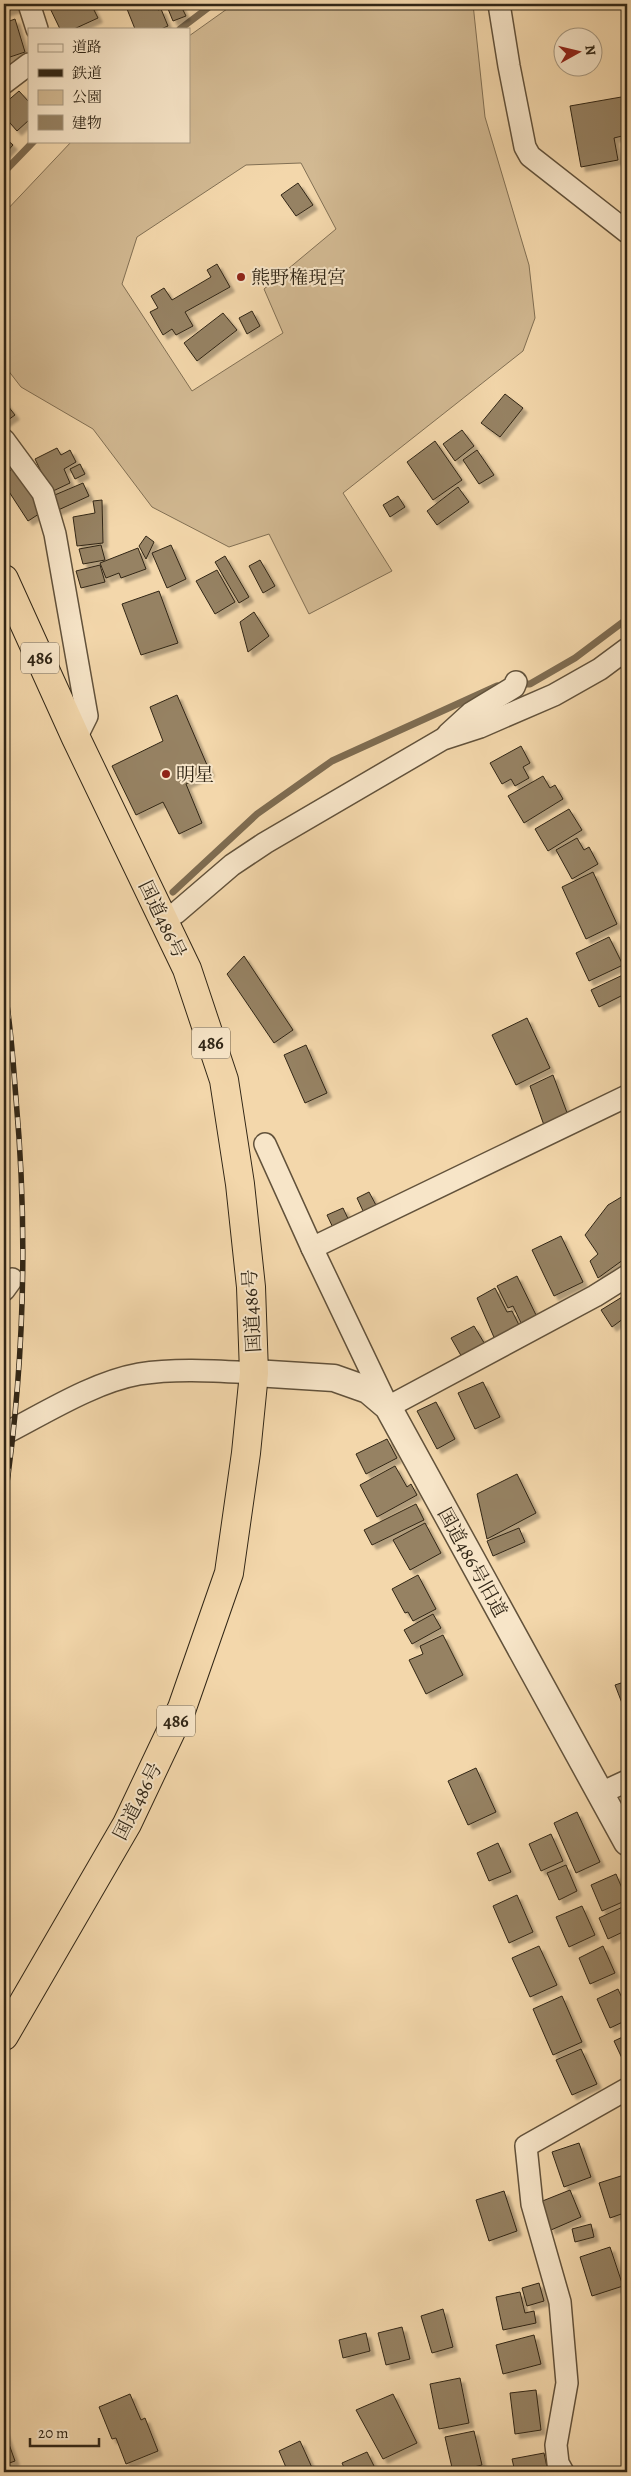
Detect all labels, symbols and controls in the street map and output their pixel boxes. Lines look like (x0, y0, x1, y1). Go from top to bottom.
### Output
legend (28, 28, 190, 142)
north arrow (554, 28, 604, 78)
text: 道路 (72, 37, 102, 57)
text: N (580, 44, 600, 57)
text: 鉄道 (72, 63, 102, 83)
text: 公園 (72, 87, 102, 107)
text: 建物 (72, 113, 102, 133)
place label: 熊野権現宮 (251, 265, 346, 291)
marker: 熊野権現宮 (235, 271, 247, 283)
road number: 486 (21, 642, 59, 674)
place label: 明星 (176, 762, 214, 788)
marker: 明星 (160, 768, 172, 780)
street label: 国道486号 (132, 876, 192, 963)
road number: 486 (192, 1028, 230, 1058)
street label: 国道486号 (237, 1269, 267, 1353)
street label: 国道486号旧道 (431, 1503, 513, 1622)
road number: 486 (157, 1705, 195, 1736)
street label: 国道486号 (107, 1758, 168, 1845)
scale bar (30, 2416, 99, 2448)
text: 20 m (38, 2423, 69, 2443)

